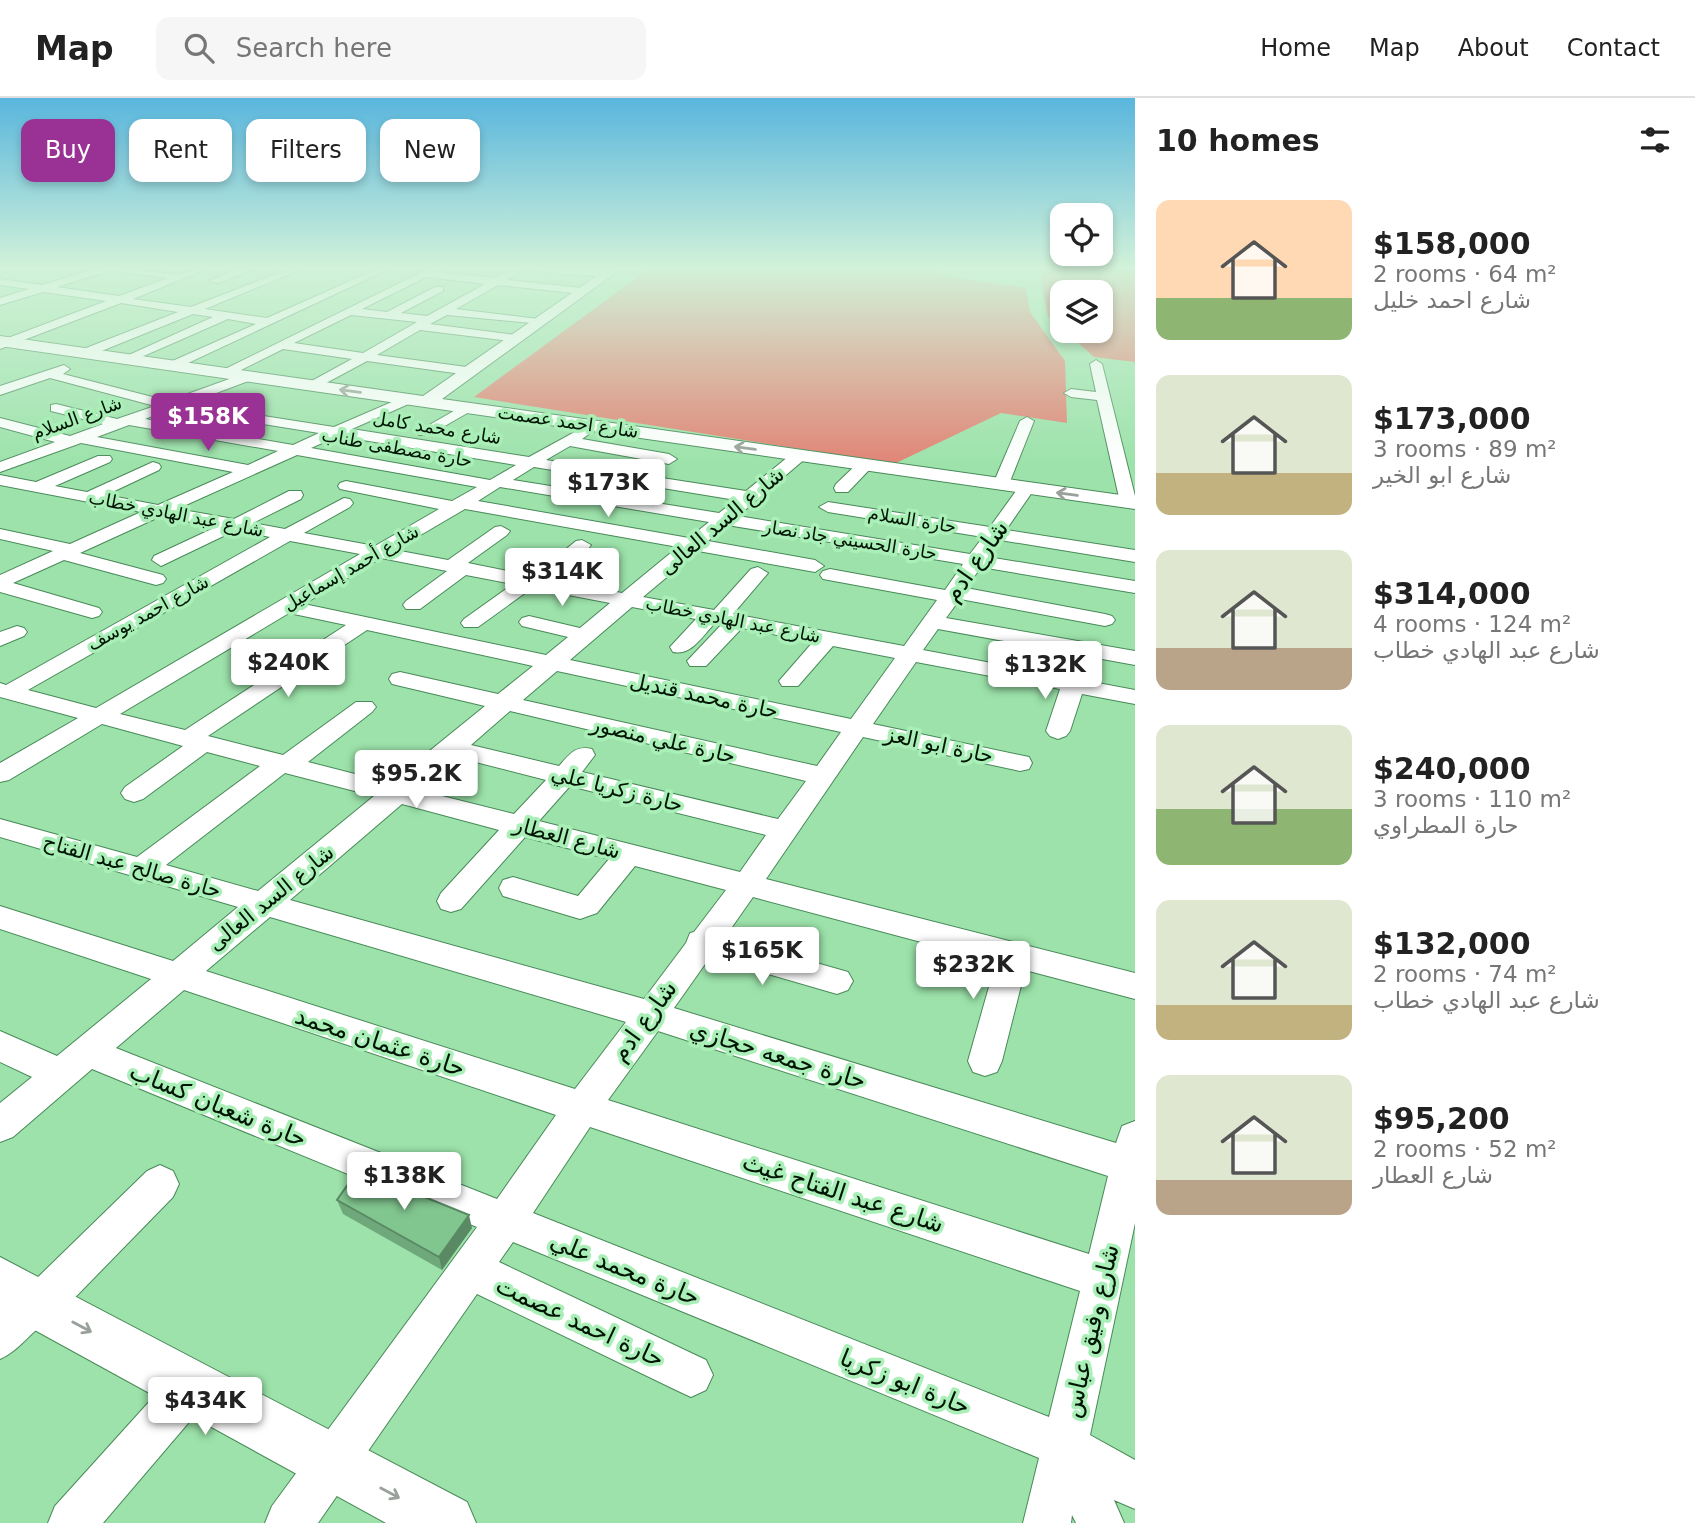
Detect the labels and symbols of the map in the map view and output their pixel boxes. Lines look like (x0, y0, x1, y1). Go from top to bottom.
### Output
one-way arrow (339, 385, 362, 398)
street label: شارع السلام (29, 392, 125, 444)
pin: $158K (159, 394, 257, 453)
street label: شارع احمد عصمت (496, 401, 640, 443)
street label: شارع محمد كامل (371, 407, 503, 449)
street label: حارة مصطفى طناب (320, 424, 474, 471)
one-way arrow (734, 441, 757, 454)
pin: $173K (559, 460, 657, 519)
street label: شارع السد العالى (655, 462, 789, 580)
street label: شارع عبد الهادي خطاب (87, 486, 265, 542)
one-way arrow (1057, 487, 1079, 500)
street label: حارة السلام (867, 502, 958, 537)
street label: حارة الحسيني جاد نصار (761, 515, 938, 565)
street label: شارع ادم (938, 515, 1014, 607)
street label: شارع أحمد إسماعيل (279, 519, 423, 616)
pin: $314K (513, 548, 611, 608)
street label: شارع احمد يوسف (83, 571, 213, 655)
street label: شارع عبد الهادي خطاب (644, 592, 822, 648)
pin: $240K (239, 640, 337, 699)
pin: $132K (996, 642, 1094, 701)
street label: حارة محمد قنديل (628, 669, 780, 723)
street label: حارة علي منصور (587, 711, 738, 768)
street label: حارة ابو العز (882, 722, 995, 768)
pin: $95.2K (359, 750, 473, 810)
street label: حارة زكريا علي (549, 761, 685, 817)
street label: شارع العطار (510, 812, 623, 864)
street label: حارة صالح عبد الفتاح (40, 829, 224, 903)
street label: شارع السد العالى (203, 840, 339, 956)
pin: $165K (713, 928, 811, 987)
pin: $232K (924, 942, 1022, 1001)
street label: شارع ادم (605, 975, 683, 1067)
street label: حارة عثمان محمد (292, 1001, 468, 1083)
street label: حارة جمعه حجازي (687, 1015, 869, 1095)
street label: حارة شعبان كساب (126, 1057, 310, 1153)
street label: شارع عبد الفتاح غيث (739, 1147, 947, 1239)
pin: $138K (355, 1152, 453, 1212)
street label: حارة محمد علي (546, 1226, 704, 1312)
street label: شارع وفيق عباس (1057, 1242, 1125, 1420)
street label: حارة احمد عصمت (492, 1271, 668, 1373)
one-way arrow (71, 1320, 91, 1334)
street label: حارة ابو زكريا (836, 1343, 974, 1421)
pin: $434K (156, 1378, 254, 1437)
one-way arrow (379, 1486, 400, 1500)

